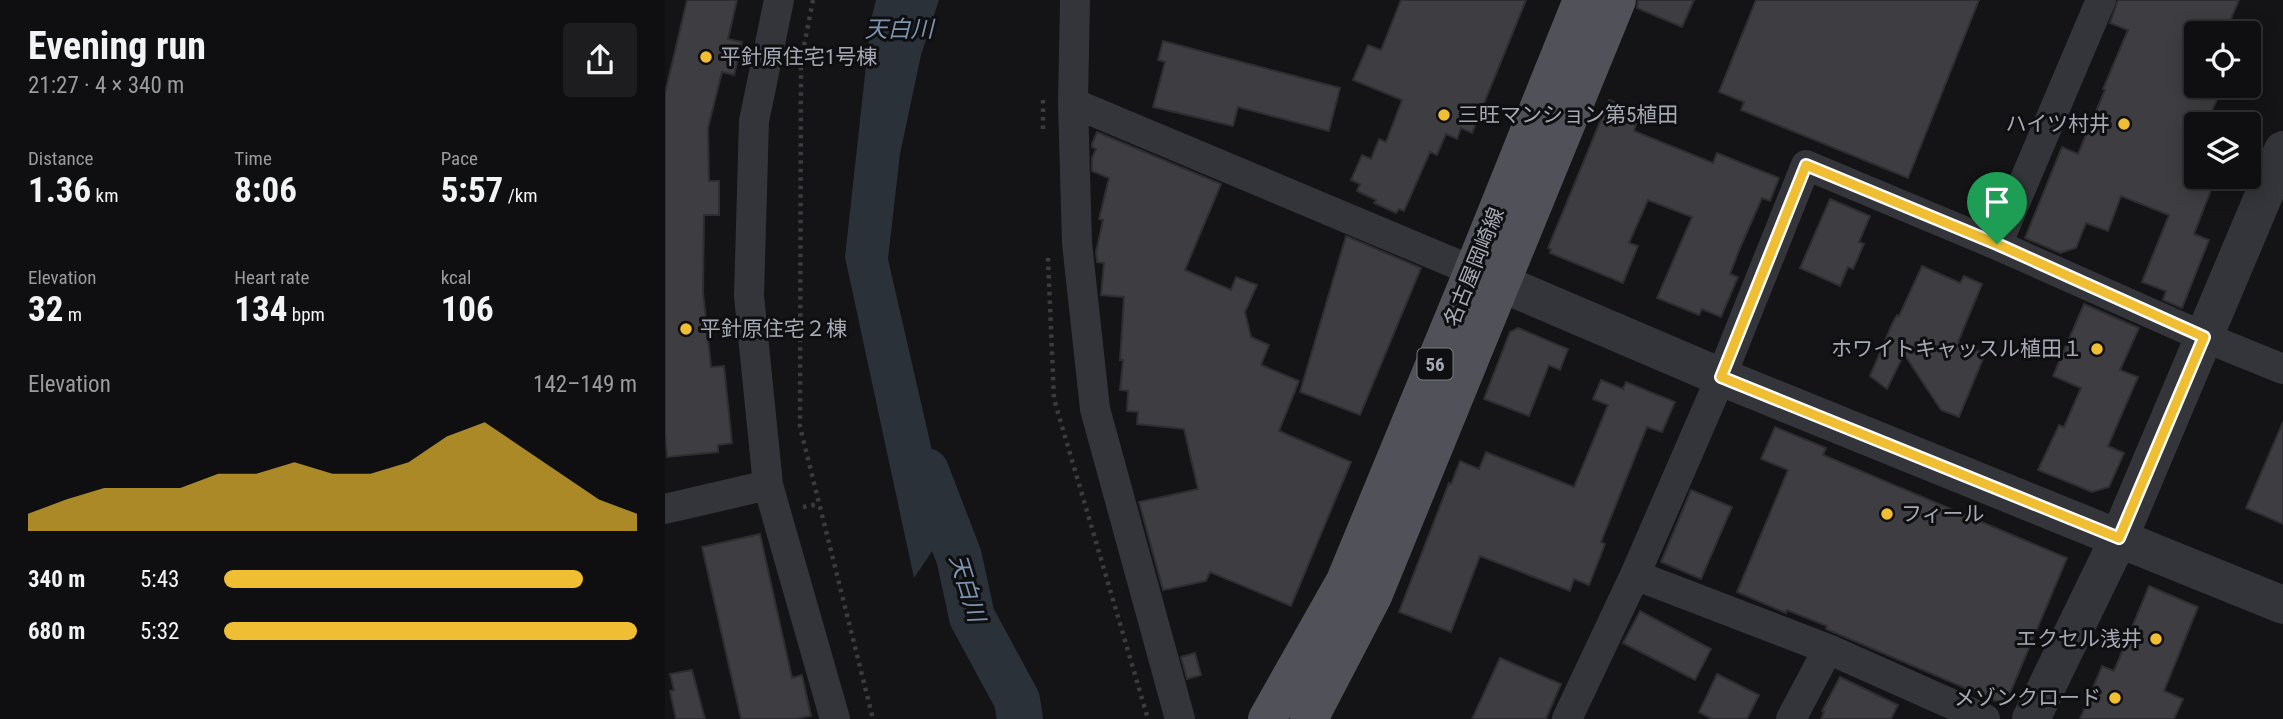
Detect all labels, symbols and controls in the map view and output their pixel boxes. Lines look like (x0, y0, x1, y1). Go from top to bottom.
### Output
water label: 天白川 (865, 16, 937, 43)
map controls (2184, 21, 2261, 189)
button: locate (2184, 21, 2261, 98)
button: share (563, 23, 637, 97)
text: Evening run (28, 24, 206, 68)
place label: 平針原住宅1号棟 (720, 45, 877, 69)
marker: 平針原住宅1号棟 (698, 49, 714, 65)
text: 21:27 · 4 × 340 m (28, 72, 184, 99)
place label: 三旺マンション第5植田 (1458, 103, 1678, 127)
marker: 三旺マンション第5植田 (1436, 107, 1452, 123)
place label: ハイツ村井 (2005, 112, 2110, 136)
button: layers (2184, 112, 2261, 189)
marker: ハイツ村井 (2116, 116, 2132, 132)
text: Distance (28, 147, 93, 170)
text: Time (234, 147, 272, 170)
text: Pace (441, 147, 478, 170)
text: 1.36 (28, 170, 91, 211)
text: 8:06 (234, 170, 297, 211)
text: 5:57 (441, 170, 503, 211)
pin (1967, 172, 2027, 244)
icon: arrive (1978, 183, 2016, 221)
text: km (91, 184, 118, 207)
text: /km (503, 184, 538, 207)
street label: 名古屋岡崎線 (1439, 204, 1509, 330)
text: Elevation (28, 266, 96, 289)
text: Heart rate (234, 266, 309, 289)
text: kcal (441, 266, 471, 289)
text: 32 (28, 289, 63, 330)
text: 134 (234, 289, 287, 330)
text: 106 (441, 289, 494, 330)
text: m (63, 303, 82, 326)
text: bpm (287, 303, 325, 326)
place label: 平針原住宅２棟 (700, 317, 847, 341)
marker: 平針原住宅２棟 (678, 321, 694, 337)
place label: ホワイトキャッスル植田１ (1831, 337, 2083, 361)
marker: ホワイトキャッスル植田１ (2089, 341, 2105, 357)
road number: 56 (1417, 348, 1453, 380)
text: Elevation (28, 371, 111, 398)
text: 142–149 m (533, 371, 637, 398)
place label: フィール (1901, 502, 1985, 526)
marker: フィール (1879, 506, 1895, 522)
water label: 天白川 (944, 551, 991, 628)
text: 340 m (28, 566, 85, 593)
text: 5:43 (140, 566, 179, 593)
text: 680 m (28, 618, 85, 645)
text: 5:32 (140, 618, 179, 645)
place label: エクセル浅井 (2016, 627, 2142, 651)
marker: エクセル浅井 (2148, 631, 2164, 647)
place label: メゾンクロード (1954, 686, 2101, 710)
marker: メゾンクロード (2107, 690, 2123, 706)

